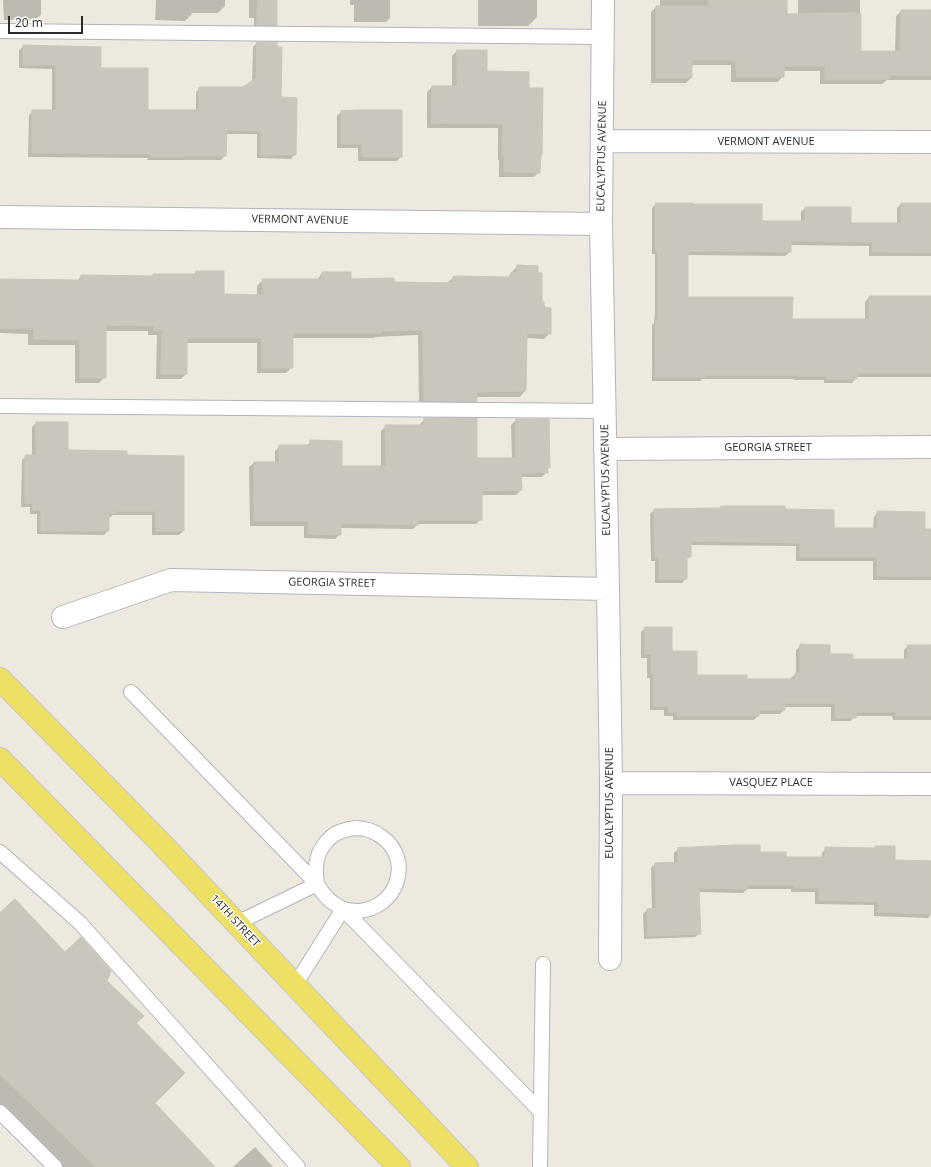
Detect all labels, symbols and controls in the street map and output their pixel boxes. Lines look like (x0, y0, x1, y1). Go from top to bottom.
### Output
scale bar (10, 8, 85, 34)
text: 20 m (15, 14, 43, 31)
street label: EUCALYPTUS AVENUE (594, 100, 610, 212)
street label: VERMONT AVENUE (717, 135, 815, 149)
street label: VERMONT AVENUE (251, 213, 349, 227)
street label: EUCALYPTUS AVENUE (598, 424, 614, 536)
street label: GEORGIA STREET (724, 441, 812, 455)
street label: GEORGIA STREET (288, 576, 376, 590)
street label: EUCALYPTUS AVENUE (603, 747, 617, 859)
street label: VASQUEZ PLACE (729, 776, 813, 790)
street label: 14TH STREET (207, 892, 263, 950)

